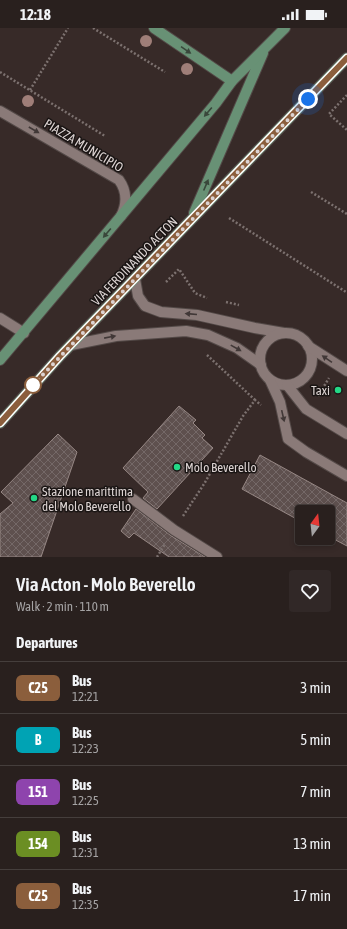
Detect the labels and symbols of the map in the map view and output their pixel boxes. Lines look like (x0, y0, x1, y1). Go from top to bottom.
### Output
one-way arrow (181, 46, 192, 54)
your location (298, 89, 318, 109)
one-way arrow (204, 107, 213, 118)
street label: PIAZZA MUNICIPIO (41, 116, 126, 175)
one-way arrow (28, 127, 40, 134)
one-way arrow (204, 178, 210, 190)
street label: VIA FERDINANDO ACTON (88, 214, 180, 309)
one-way arrow (102, 228, 111, 239)
one-way arrow (185, 311, 197, 318)
one-way arrow (104, 334, 116, 340)
one-way arrow (230, 345, 242, 351)
one-way arrow (321, 355, 333, 362)
unlabelled marker (24, 376, 42, 394)
place label: Taxi (311, 383, 330, 398)
marker: Taxi (333, 385, 343, 395)
one-way arrow (281, 410, 287, 423)
place label: Molo Beverello (185, 460, 257, 475)
marker: Molo Beverello (172, 462, 182, 472)
place label: Stazione marittima del Molo Beverello (42, 484, 133, 514)
marker: Stazione marittima del Molo Beverello (29, 493, 39, 503)
north arrow (295, 505, 335, 545)

